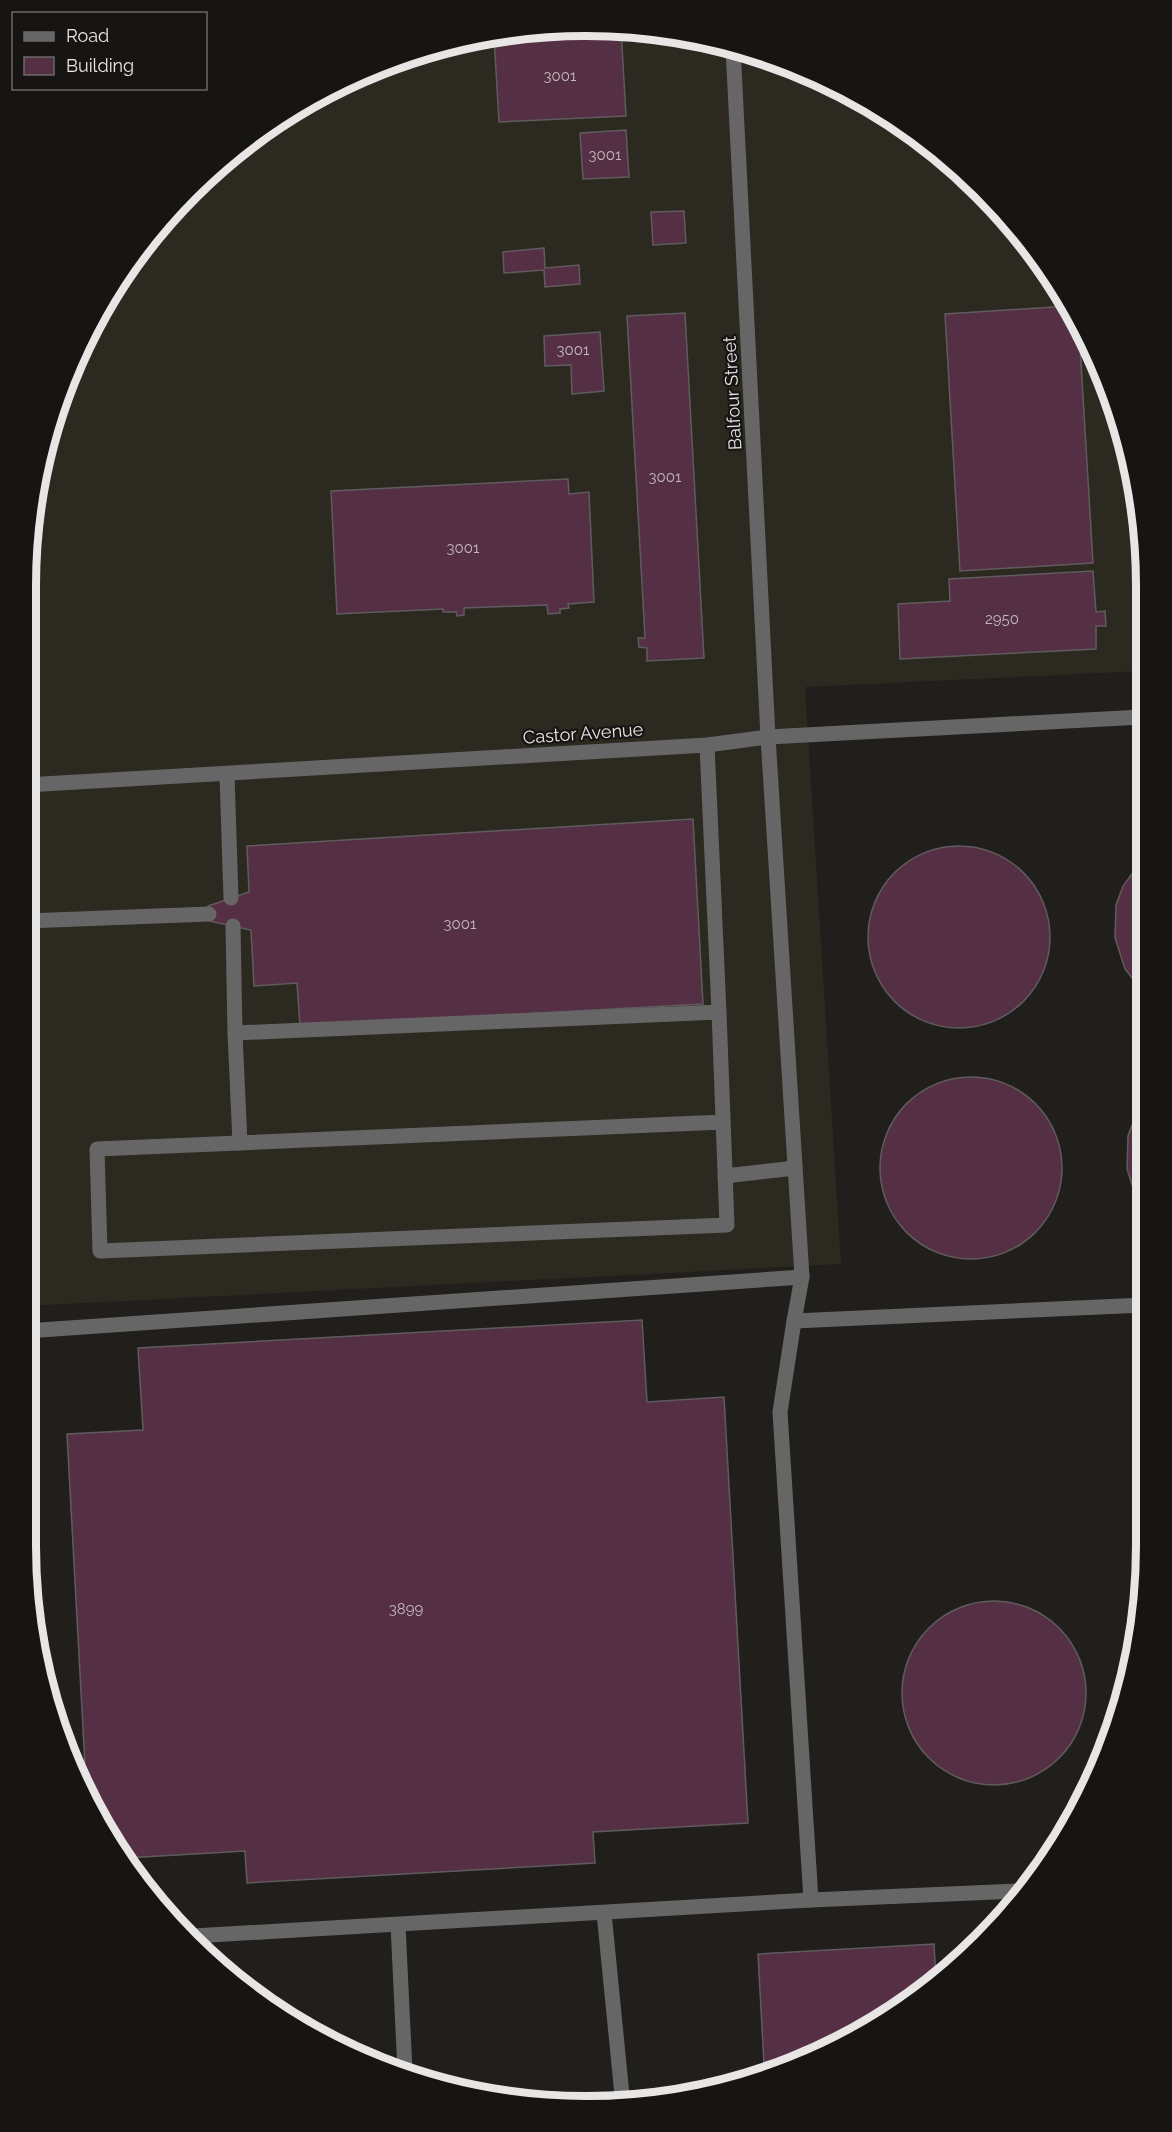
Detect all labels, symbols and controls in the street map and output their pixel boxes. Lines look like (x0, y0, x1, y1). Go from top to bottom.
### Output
legend (12, 12, 207, 90)
text: Road (66, 25, 109, 46)
text: Building (66, 55, 134, 76)
house number: 3001 (544, 67, 577, 85)
house number: 3001 (589, 146, 622, 164)
street label: Balfour Street (719, 335, 745, 451)
house number: 3001 (557, 341, 590, 359)
house number: 3001 (649, 468, 682, 486)
house number: 3001 (447, 539, 480, 557)
house number: 2950 (985, 610, 1019, 628)
street label: Castor Avenue (522, 718, 644, 748)
house number: 3001 (444, 915, 477, 933)
house number: 3899 (389, 1600, 423, 1618)

